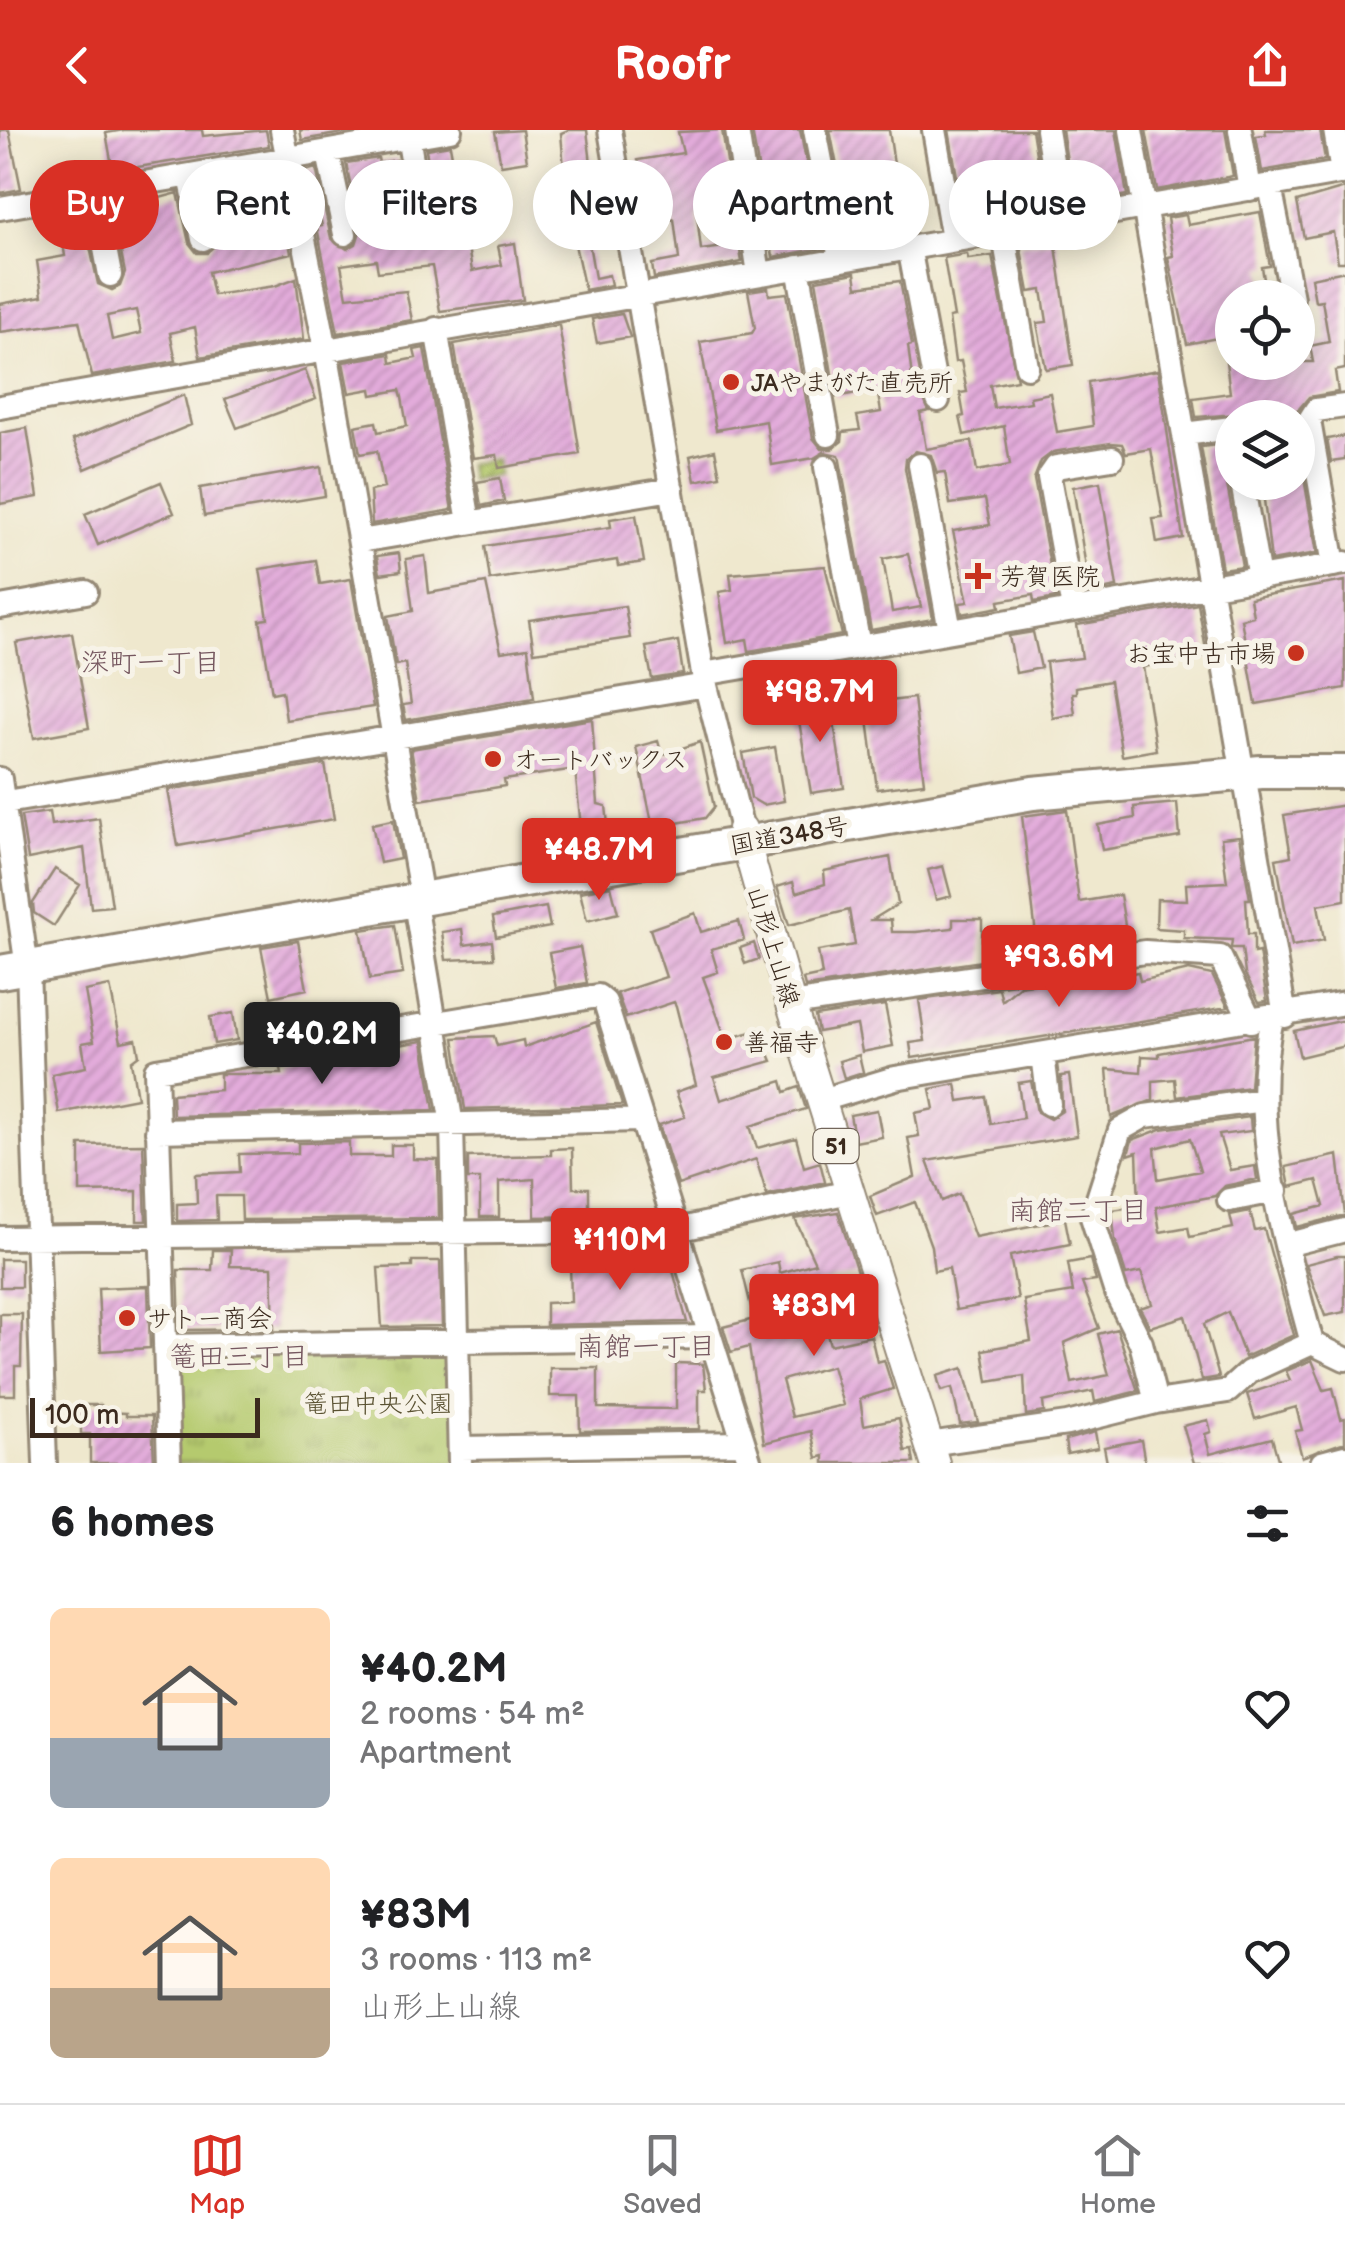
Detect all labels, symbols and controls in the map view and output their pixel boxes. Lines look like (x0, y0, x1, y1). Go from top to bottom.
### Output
icon: back (50, 38, 105, 93)
text: Roofr (615, 38, 730, 93)
icon: share (1240, 38, 1295, 93)
chip: Buy (30, 160, 159, 250)
chip: Rent (179, 160, 325, 250)
chip: Filters (345, 160, 513, 250)
chip: New (533, 160, 673, 250)
chip: Apartment (693, 160, 929, 250)
chip: House (949, 160, 1121, 250)
map controls (1215, 280, 1315, 500)
button: locate (1215, 280, 1315, 380)
place label: JAやまがた直売所 (751, 368, 953, 399)
marker: JAやまがた直売所 (720, 371, 742, 393)
button: layers (1215, 400, 1315, 500)
place label: 芳賀医院 (1000, 562, 1100, 593)
marker: 芳賀医院 (965, 563, 991, 589)
place label: お宝中古市場 (1126, 639, 1276, 670)
marker: お宝中古市場 (1285, 642, 1307, 664)
district label: 深町一丁目 (81, 647, 221, 680)
pin: ¥98.7M (739, 660, 901, 745)
text: ¥98.7M (765, 673, 875, 712)
place label: オートバックス (513, 745, 688, 776)
marker: オートバックス (482, 748, 504, 770)
street label: 国道348号 (727, 811, 851, 862)
pin: ¥48.7M (518, 818, 680, 903)
text: ¥48.7M (544, 831, 654, 870)
street label: 山形上山線 (739, 882, 806, 1011)
pin: ¥93.6M (978, 925, 1140, 1010)
text: ¥93.6M (1003, 938, 1115, 977)
pin: ¥40.2M (241, 1002, 403, 1087)
text: ¥40.2M (266, 1015, 378, 1054)
place label: 善福寺 (744, 1028, 819, 1059)
marker: 善福寺 (713, 1031, 735, 1053)
road number: 51 (814, 1129, 858, 1163)
district label: 南館二丁目 (1008, 1195, 1148, 1228)
pin: ¥110M (550, 1208, 690, 1293)
text: ¥110M (573, 1221, 667, 1260)
pin: ¥83M (755, 1274, 873, 1359)
text: ¥83M (771, 1287, 857, 1326)
place label: サトー商会 (147, 1304, 272, 1335)
marker: サトー商会 (116, 1307, 138, 1329)
district label: 南館一丁目 (576, 1331, 716, 1364)
district label: 篭田三丁目 (169, 1341, 309, 1374)
park label: 篭田中央公園 (303, 1389, 453, 1420)
scale bar (30, 1393, 260, 1438)
text: 100 m (45, 1399, 119, 1432)
icon: filters (1240, 1496, 1295, 1551)
text: 6 homes (50, 1498, 214, 1549)
text: ¥40.2M (360, 1644, 507, 1695)
icon: home (130, 1648, 250, 1768)
icon: heart (1240, 1681, 1295, 1736)
text: 2 rooms · 54 m² (360, 1695, 585, 1734)
text: Apartment (360, 1734, 511, 1773)
text: ¥83M (360, 1890, 472, 1941)
icon: home (130, 1898, 250, 2018)
icon: heart (1240, 1931, 1295, 1986)
text: 3 rooms · 113 m² (360, 1941, 592, 1980)
text: 山形上山線 (360, 1988, 520, 2027)
tab: Map (189, 2128, 245, 2221)
tab: Saved (623, 2128, 702, 2221)
tab: Home (1080, 2128, 1156, 2221)

